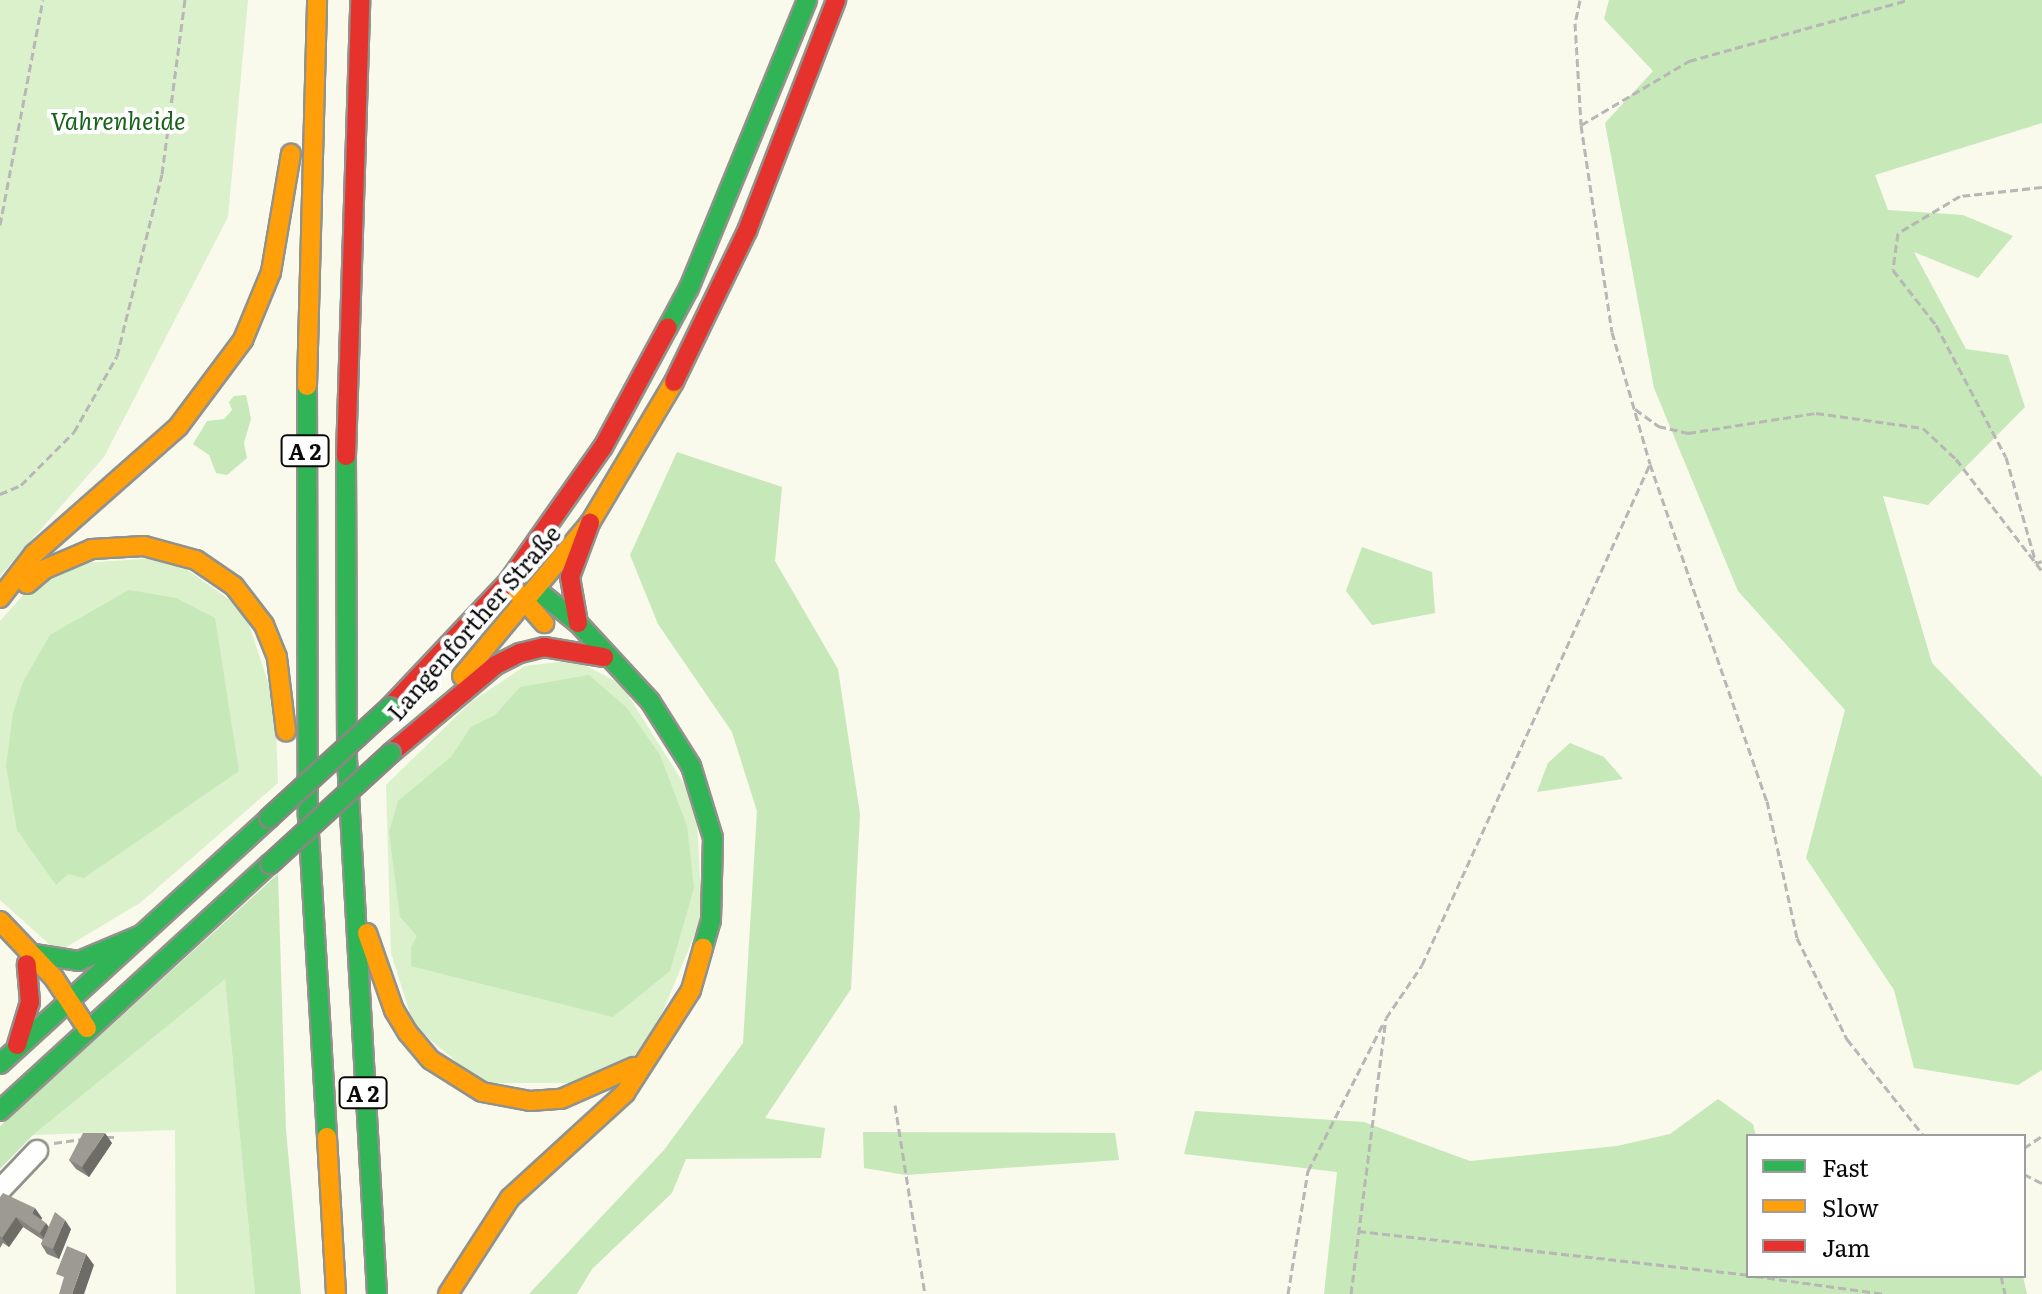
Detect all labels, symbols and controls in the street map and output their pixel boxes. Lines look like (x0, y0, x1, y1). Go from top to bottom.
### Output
park label: Vahrenheide (50, 106, 186, 134)
road number: A 2 (279, 433, 331, 469)
street label: Langenforther Straße (380, 519, 566, 725)
road number: A 2 (337, 1075, 389, 1111)
legend (1746, 1134, 2026, 1278)
text: Fast (1822, 1149, 1869, 1184)
text: Slow (1822, 1189, 1879, 1224)
text: Jam (1822, 1229, 1870, 1264)

